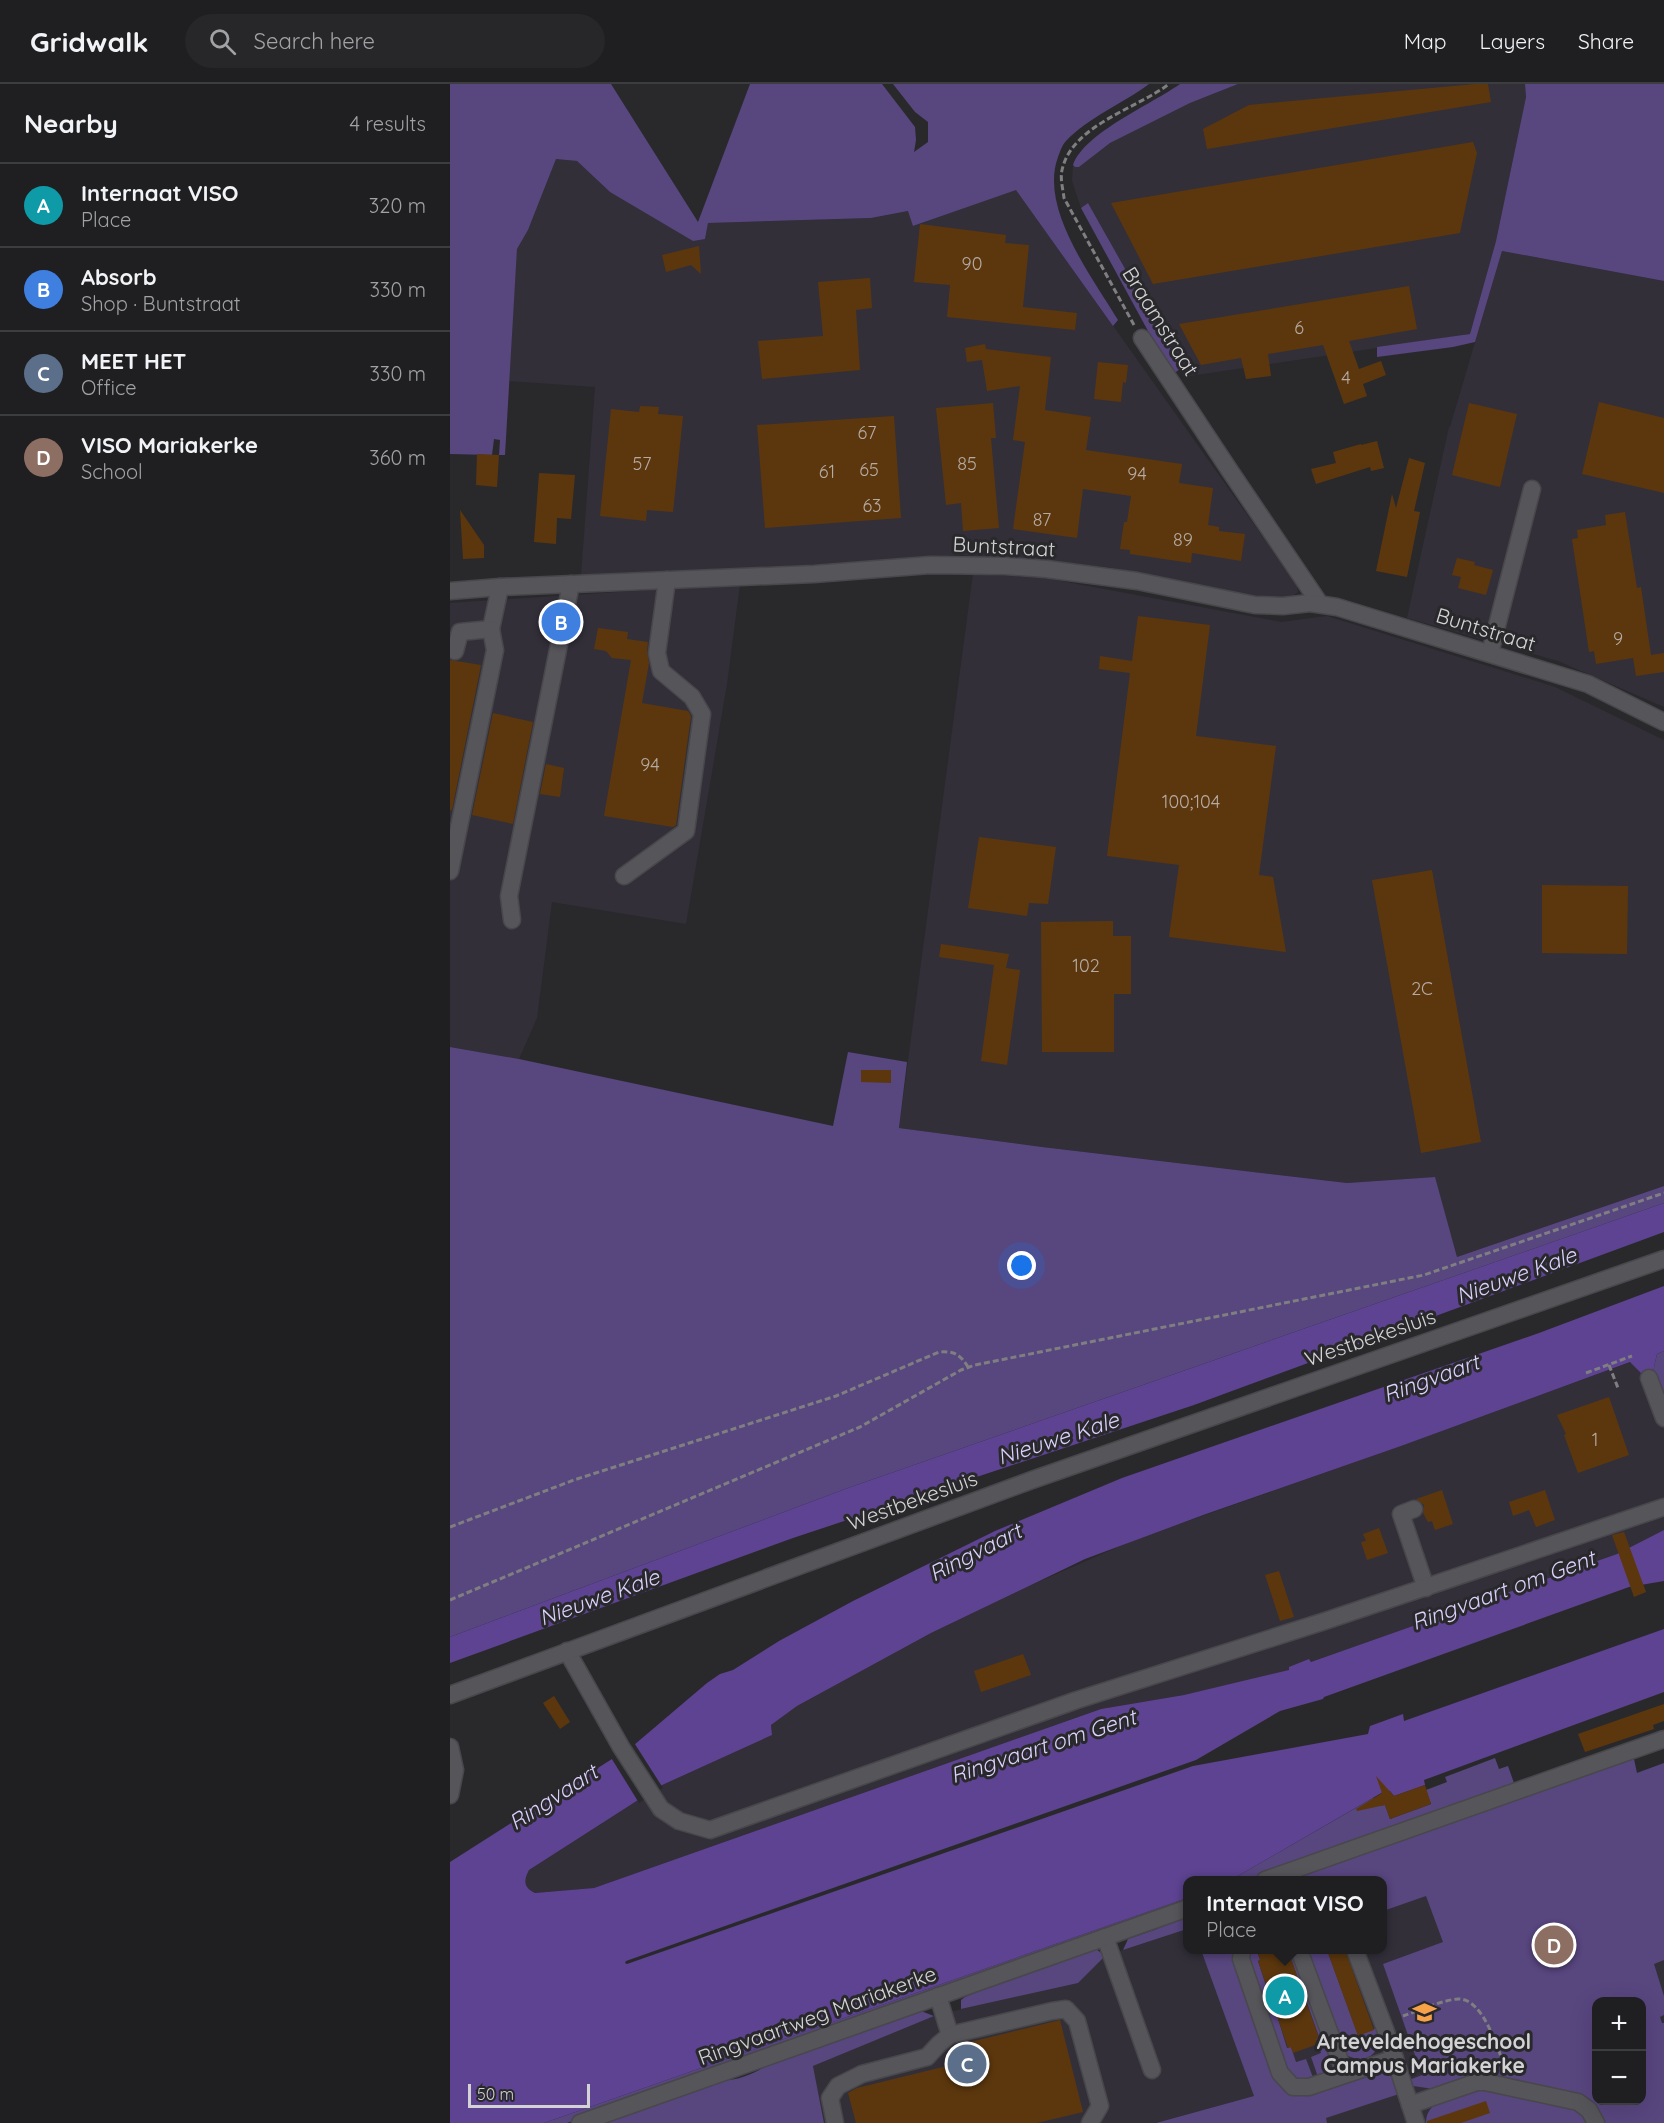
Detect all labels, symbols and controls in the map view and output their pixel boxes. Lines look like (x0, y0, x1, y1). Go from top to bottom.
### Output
search box (185, 14, 605, 68)
text: Gridwalk (30, 24, 149, 59)
icon: search (206, 25, 239, 58)
text: Search here (254, 27, 375, 55)
text: Map (1404, 28, 1447, 54)
text: Layers (1480, 28, 1545, 54)
text: Share (1578, 28, 1634, 54)
text: Nearby (24, 107, 118, 140)
text: 4 results (350, 111, 426, 136)
text: Internaat VISO (81, 179, 239, 207)
text: A (37, 193, 50, 218)
text: 320 m (369, 193, 426, 218)
text: Place (81, 207, 131, 232)
house number: 90 (962, 252, 982, 275)
street label: Braamstraat (1117, 262, 1205, 380)
text: Absorb (81, 263, 157, 291)
text: B (37, 277, 50, 302)
text: 330 m (369, 277, 426, 302)
text: Shop · Buntstraat (81, 291, 241, 316)
house number: 6 (1294, 316, 1304, 339)
text: MEET HET (81, 347, 186, 375)
text: C (37, 361, 50, 386)
text: 330 m (369, 361, 426, 386)
house number: 4 (1341, 366, 1351, 389)
text: Office (81, 375, 137, 400)
house number: 67 (858, 421, 876, 444)
text: VISO Mariakerke (81, 431, 258, 459)
text: D (36, 445, 51, 470)
text: 360 m (369, 445, 426, 470)
house number: 57 (632, 452, 652, 475)
house number: 85 (957, 452, 977, 475)
house number: 65 (859, 458, 879, 481)
text: School (81, 459, 143, 484)
house number: 61 (819, 460, 835, 483)
house number: 94 (1127, 462, 1147, 485)
house number: 63 (862, 494, 882, 517)
house number: 87 (1033, 508, 1051, 531)
house number: 89 (1173, 528, 1193, 551)
street label: Buntstraat (952, 530, 1056, 562)
pin: B (542, 600, 580, 644)
street label: Buntstraat (1433, 602, 1539, 656)
house number: 9 (1613, 627, 1623, 650)
house number: 94 (640, 753, 660, 776)
house number: 100;104 (1162, 790, 1220, 813)
house number: 102 (1072, 954, 1100, 977)
house number: 2C (1411, 977, 1433, 1000)
water label: Nieuwe Kale (1452, 1240, 1582, 1310)
your location (1007, 1251, 1036, 1280)
street label: Westbekesluis (1301, 1302, 1439, 1372)
water label: Ringvaart (1379, 1347, 1485, 1408)
water label: Nieuwe Kale (994, 1405, 1124, 1471)
house number: 1 (1592, 1428, 1598, 1451)
street label: Westbekesluis (843, 1464, 981, 1536)
water label: Ringvaart (924, 1516, 1028, 1587)
water label: Ringvaart om Gent (1407, 1543, 1601, 1636)
water label: Nieuwe Kale (535, 1562, 665, 1632)
water label: Ringvaart om Gent (947, 1702, 1142, 1789)
water label: Ringvaart (503, 1757, 605, 1836)
popup (1183, 1876, 1387, 1954)
text: Internaat VISO (1206, 1889, 1364, 1917)
text: Place (1206, 1917, 1257, 1942)
pin: D (1534, 1922, 1574, 1968)
street label: Ringvaartweg Mariakerke (694, 1960, 940, 2070)
pin: A (1266, 1974, 1304, 2018)
map controls (1592, 1997, 1646, 2105)
button: + (1592, 1997, 1646, 2051)
school or university icon: Arteveldehogeschool Campus Mariakerke (1411, 2000, 1437, 2026)
place label: Arteveldehogeschool Campus Mariakerke (1317, 2028, 1531, 2078)
pin: C (948, 2042, 986, 2086)
button: − (1592, 2051, 1646, 2105)
scale bar (468, 2081, 590, 2108)
text: 50 m (477, 2084, 514, 2104)

